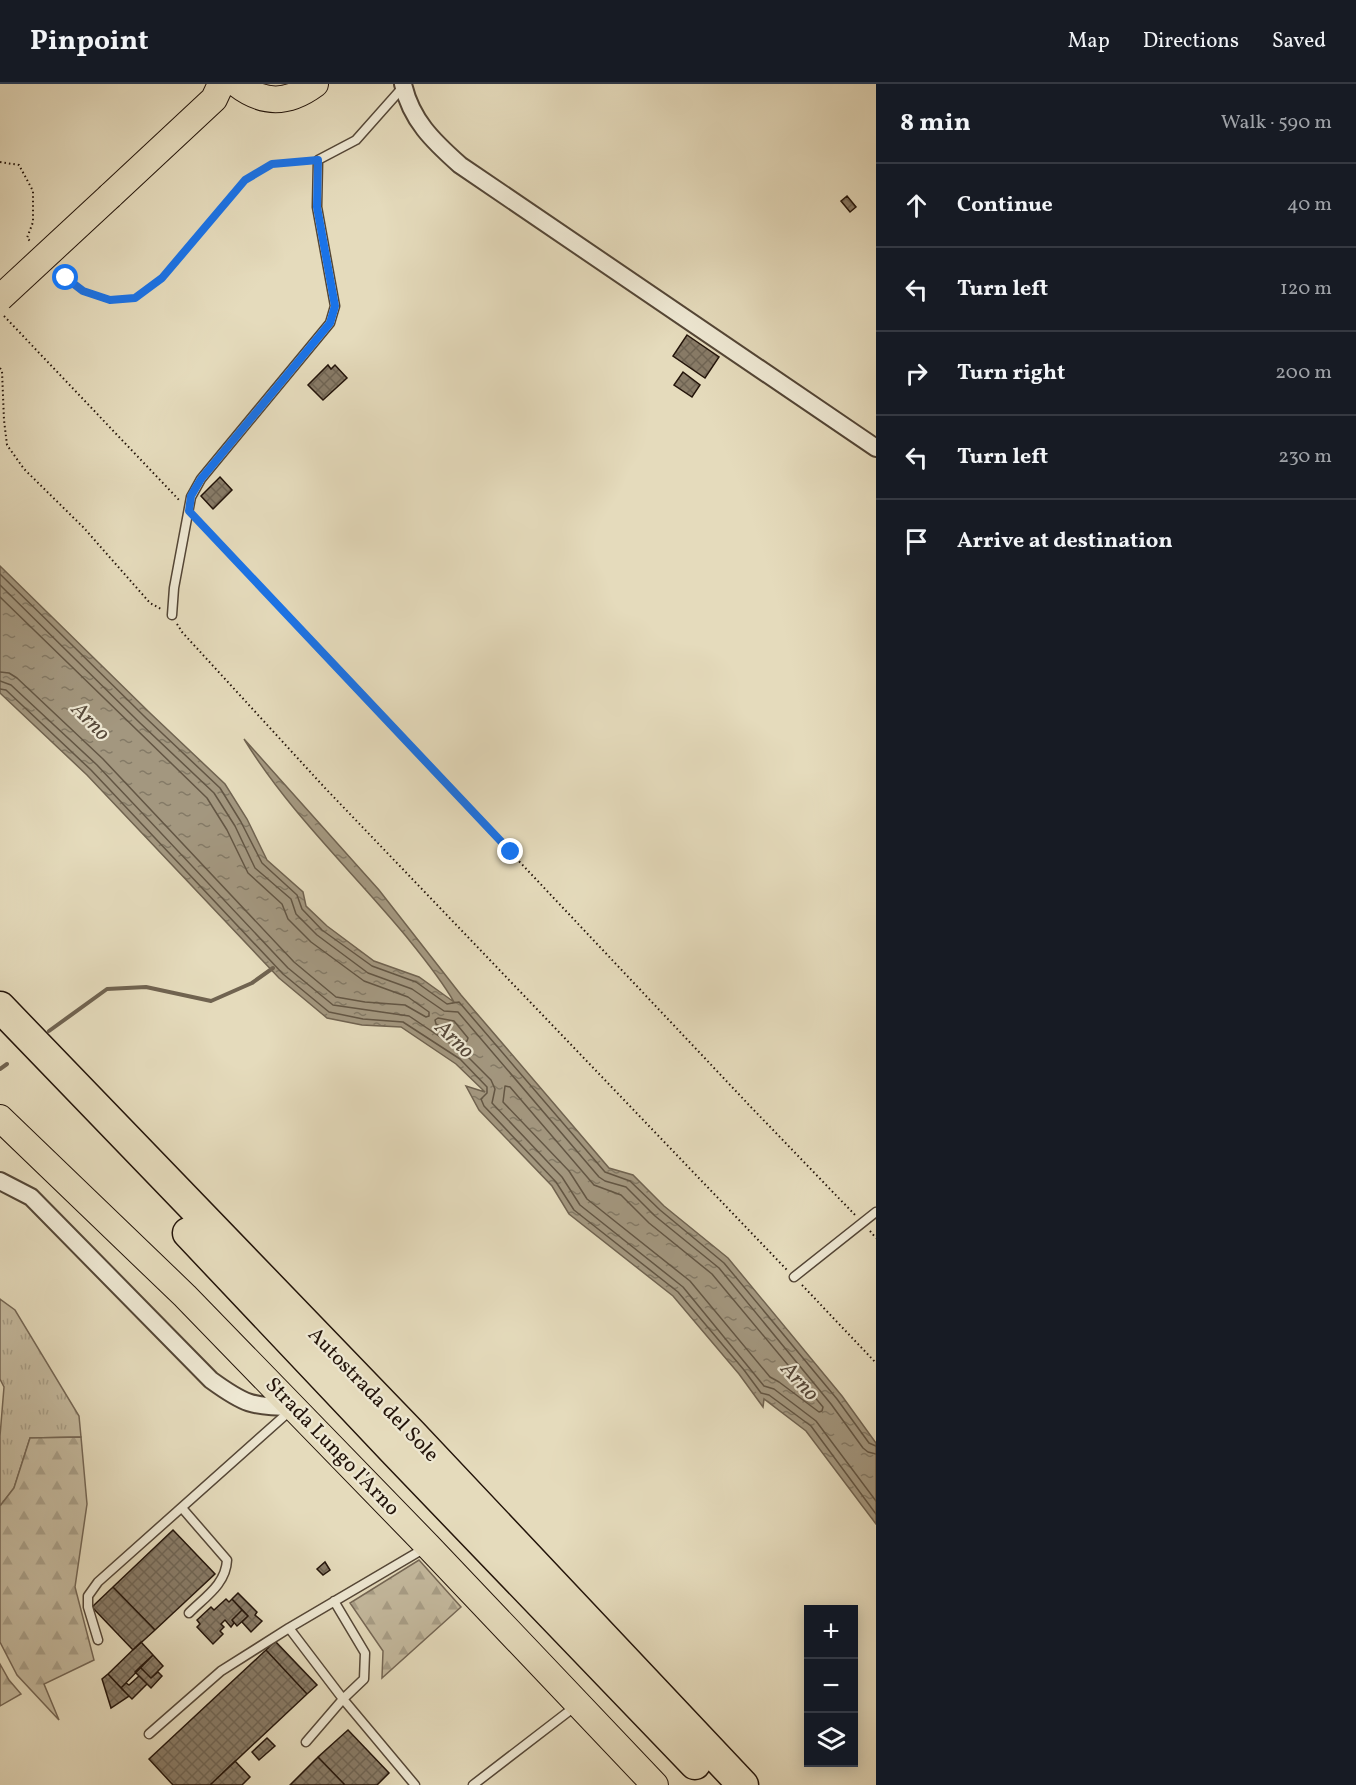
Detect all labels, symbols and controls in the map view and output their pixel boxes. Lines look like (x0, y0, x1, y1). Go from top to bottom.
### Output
text: Pinpoint (30, 22, 148, 61)
text: Map (1068, 27, 1110, 56)
text: Directions (1143, 27, 1239, 56)
text: Saved (1272, 27, 1326, 56)
text: 8 min (900, 105, 971, 141)
text: Walk · 590 m (1221, 109, 1332, 137)
icon: ahead (900, 189, 933, 222)
text: Continue (957, 190, 1053, 221)
text: 40 m (1287, 191, 1332, 219)
route start (52, 264, 78, 290)
icon: left (900, 273, 933, 306)
text: Turn left (957, 274, 1048, 305)
text: 120 m (1280, 275, 1332, 303)
icon: right (900, 357, 933, 390)
text: Turn right (957, 358, 1065, 389)
text: 200 m (1275, 359, 1332, 387)
icon: left (900, 441, 933, 474)
text: Turn left (957, 442, 1048, 473)
text: 230 m (1278, 443, 1332, 471)
icon: arrive (900, 525, 933, 558)
text: Arrive at destination (957, 526, 1173, 557)
water label: Arno (63, 695, 117, 749)
route end (497, 838, 523, 864)
water label: Arno (427, 1013, 481, 1066)
street label: Autostrada del Sole (301, 1321, 445, 1469)
water label: Arno (772, 1355, 825, 1409)
street label: Strada Lungo l'Arno (258, 1371, 406, 1523)
map controls (804, 1605, 858, 1767)
button: + (804, 1605, 858, 1659)
button: − (804, 1659, 858, 1713)
button: layers (804, 1713, 858, 1767)

